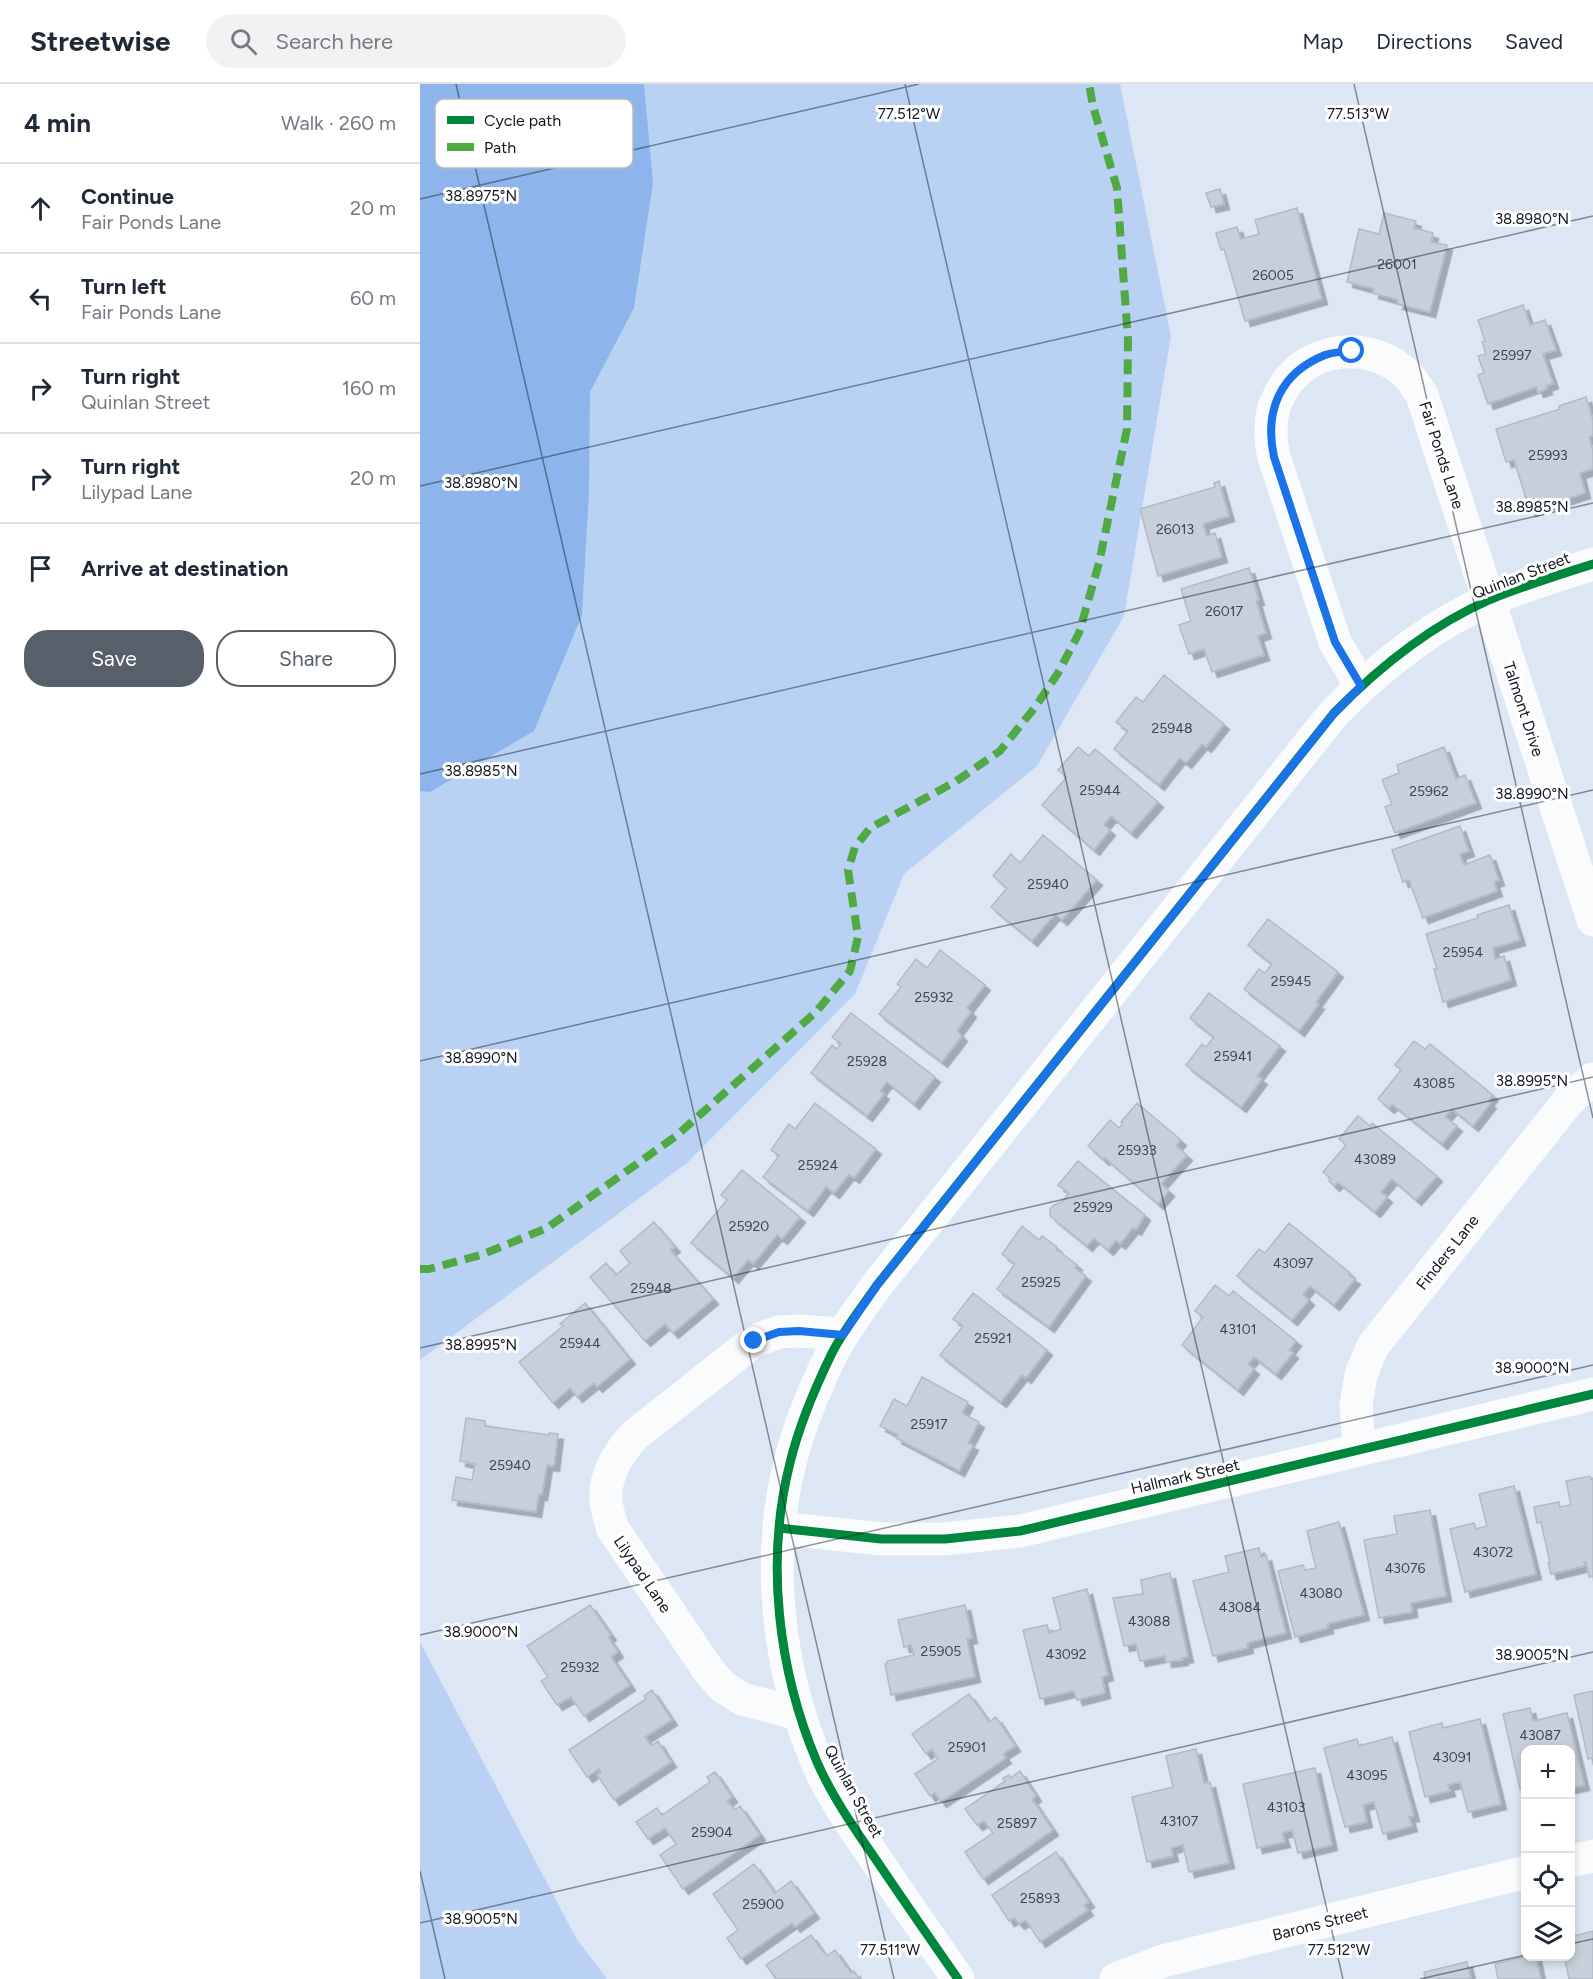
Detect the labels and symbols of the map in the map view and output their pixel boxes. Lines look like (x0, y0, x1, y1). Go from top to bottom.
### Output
legend (435, 99, 633, 168)
text: 77.512°W (878, 105, 941, 123)
text: 77.513°W (1327, 105, 1390, 123)
text: Cycle path (484, 111, 561, 130)
text: Path (484, 138, 516, 157)
text: 38.8975°N (445, 187, 517, 205)
text: 38.8980°N (1495, 210, 1569, 228)
house number: 26001 (1377, 256, 1417, 273)
house number: 26005 (1252, 267, 1294, 284)
route start (1338, 337, 1364, 363)
house number: 25997 (1492, 347, 1532, 364)
street label: Fair Ponds Lane (1415, 399, 1468, 512)
house number: 25993 (1528, 447, 1568, 464)
text: 38.8980°N (444, 474, 518, 492)
text: 38.8985°N (1495, 498, 1569, 516)
house number: 26013 (1156, 521, 1194, 538)
street label: Quinlan Street (1469, 548, 1573, 603)
house number: 26017 (1205, 603, 1243, 620)
street label: Talmont Drive (1499, 659, 1548, 759)
house number: 25948 (1151, 720, 1193, 737)
text: 38.8985°N (444, 762, 518, 780)
house number: 25944 (1079, 782, 1121, 799)
house number: 25962 (1409, 783, 1449, 800)
text: 38.8990°N (1495, 785, 1569, 803)
house number: 25940 (1027, 876, 1069, 893)
house number: 25954 (1443, 944, 1484, 961)
house number: 25945 (1271, 973, 1311, 990)
house number: 25932 (914, 989, 954, 1006)
house number: 25941 (1214, 1048, 1252, 1065)
text: 38.8990°N (444, 1049, 518, 1067)
house number: 25928 (847, 1053, 887, 1070)
text: 38.8995°N (1496, 1072, 1568, 1090)
house number: 43085 (1413, 1075, 1455, 1092)
house number: 25933 (1117, 1142, 1157, 1159)
house number: 43089 (1354, 1151, 1396, 1168)
house number: 25924 (798, 1157, 838, 1174)
house number: 25929 (1073, 1199, 1113, 1216)
street label: Finders Lane (1412, 1211, 1483, 1294)
house number: 25920 (729, 1218, 769, 1235)
house number: 43097 (1273, 1255, 1314, 1272)
house number: 25925 (1021, 1274, 1061, 1291)
house number: 25948 (630, 1280, 672, 1297)
house number: 43101 (1220, 1321, 1256, 1338)
route end (740, 1327, 766, 1353)
house number: 25921 (974, 1330, 1012, 1347)
house number: 25944 (559, 1335, 601, 1352)
text: 38.8995°N (445, 1336, 517, 1354)
text: 38.9000°N (1495, 1359, 1569, 1377)
house number: 25917 (910, 1416, 948, 1433)
street label: Hallmark Street (1129, 1455, 1241, 1498)
house number: 25940 (489, 1457, 531, 1474)
street label: Lilypad Lane (610, 1532, 676, 1617)
house number: 43072 (1473, 1544, 1513, 1561)
house number: 43076 (1385, 1560, 1425, 1577)
house number: 43080 (1300, 1585, 1342, 1602)
house number: 43084 (1219, 1599, 1262, 1616)
house number: 43088 (1128, 1613, 1170, 1630)
text: 38.9000°N (444, 1623, 518, 1641)
house number: 25905 (921, 1643, 961, 1660)
house number: 43092 (1045, 1646, 1087, 1663)
text: 38.9005°N (1495, 1646, 1569, 1664)
house number: 25932 (560, 1659, 600, 1676)
house number: 43087 (1519, 1727, 1561, 1744)
house number: 25901 (948, 1739, 986, 1756)
street label: Quinlan Street (820, 1741, 887, 1841)
house number: 43091 (1433, 1749, 1472, 1766)
house number: 43095 (1346, 1767, 1388, 1784)
house number: 43103 (1267, 1799, 1305, 1816)
house number: 43107 (1160, 1813, 1199, 1830)
house number: 25897 (997, 1815, 1037, 1832)
house number: 25904 (691, 1824, 733, 1841)
house number: 25893 (1020, 1890, 1060, 1907)
house number: 25900 (742, 1896, 784, 1913)
street label: Barons Street (1270, 1902, 1370, 1945)
text: 38.9005°N (444, 1910, 518, 1928)
text: 77.511°W (860, 1941, 921, 1959)
text: 77.512°W (1308, 1941, 1371, 1959)

